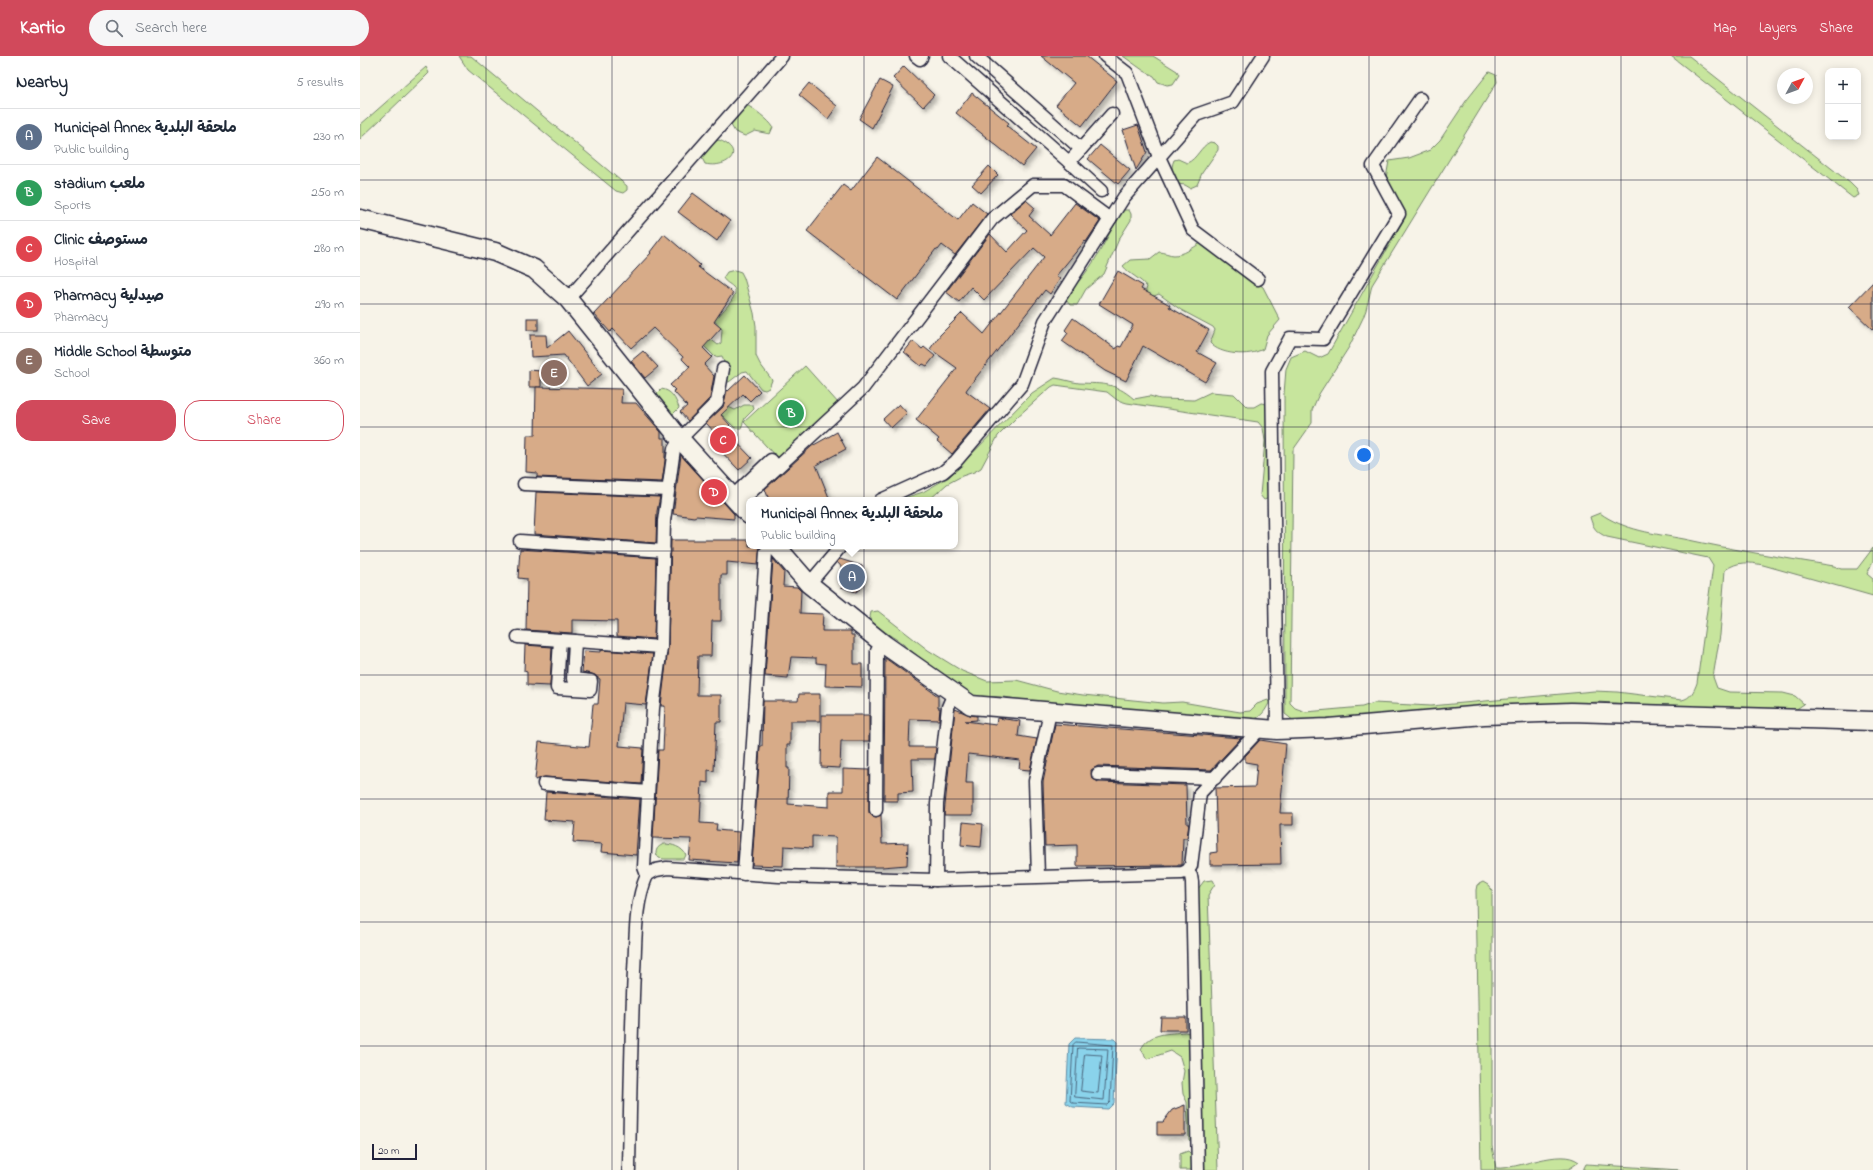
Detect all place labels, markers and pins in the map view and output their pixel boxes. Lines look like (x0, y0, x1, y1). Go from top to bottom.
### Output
pin: E (541, 358, 567, 388)
pin: B (778, 398, 804, 428)
pin: C (710, 425, 736, 455)
pin: D (701, 477, 727, 507)
pin: A (839, 562, 865, 592)

